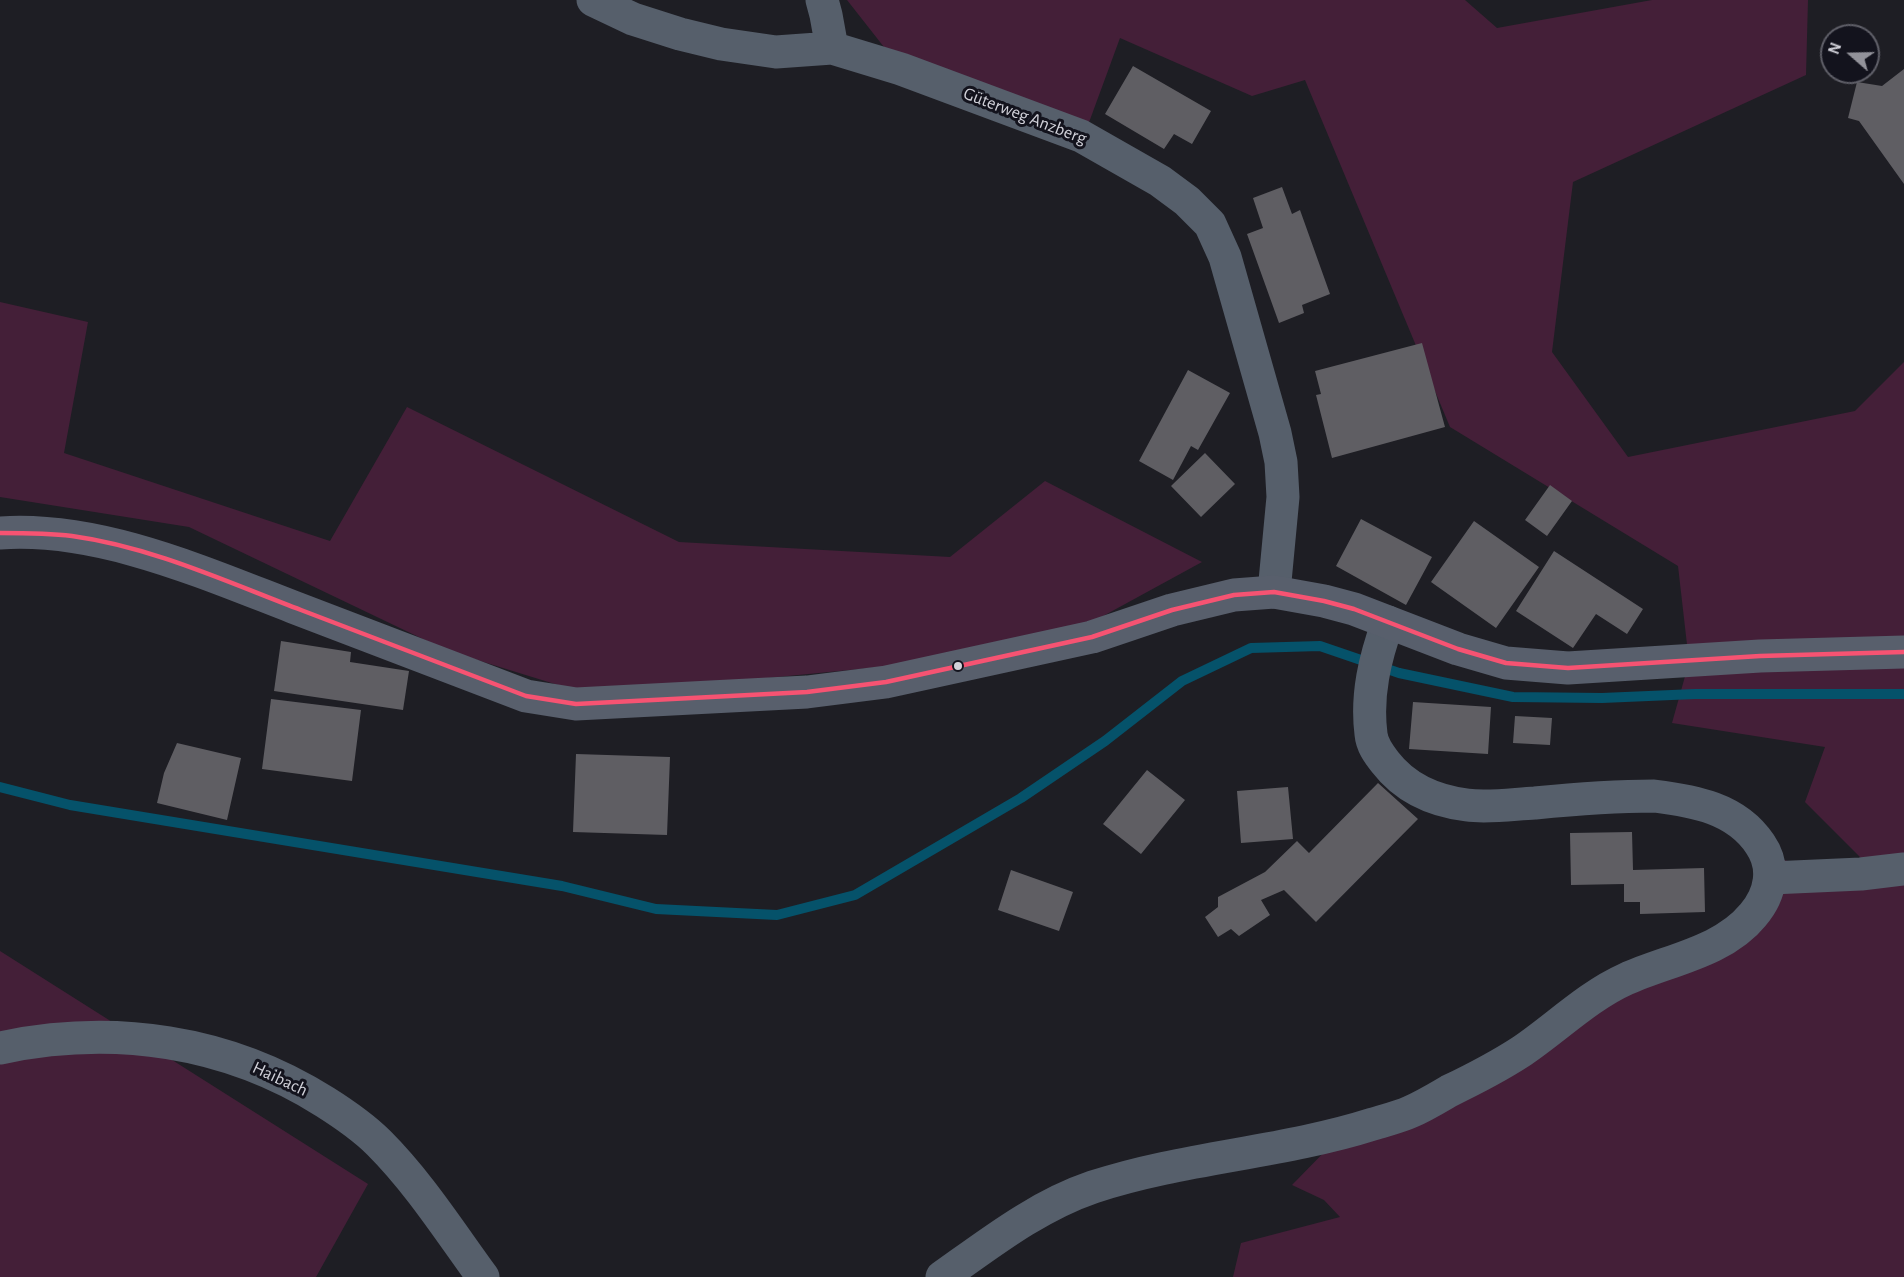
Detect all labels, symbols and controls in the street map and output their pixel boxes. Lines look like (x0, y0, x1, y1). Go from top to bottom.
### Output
north arrow (1820, 24, 1880, 84)
text: N (1826, 41, 1844, 56)
street label: Güterweg Anzberg (960, 83, 1090, 149)
unlabelled marker (952, 660, 964, 672)
street label: Haibach (249, 1057, 311, 1101)

